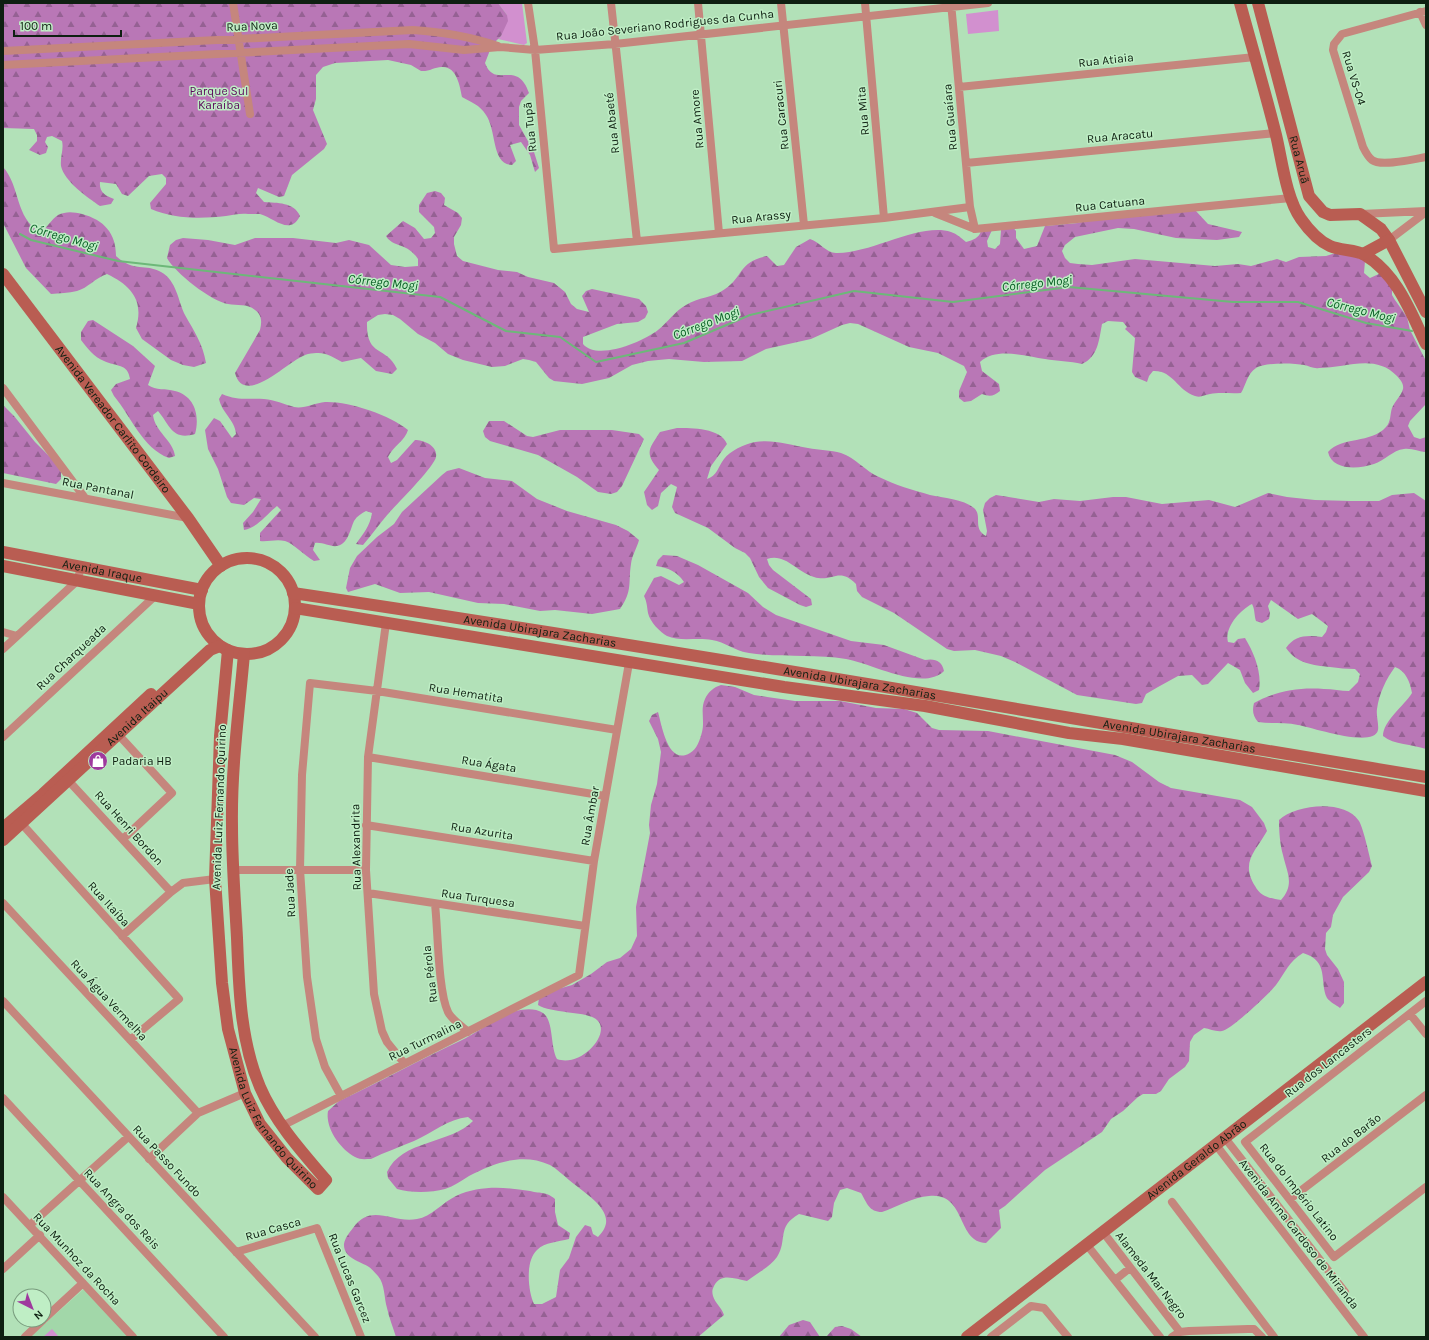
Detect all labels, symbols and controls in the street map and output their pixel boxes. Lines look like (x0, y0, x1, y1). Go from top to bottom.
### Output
street label: Rua João Severiano Rodrigues da Cunha (555, 7, 775, 43)
scale bar (14, 12, 121, 38)
street label: Rua Nova (226, 18, 278, 34)
text: 100 m (20, 19, 52, 33)
street label: Rua VS-04 (1339, 49, 1369, 107)
street label: Rua Atiaia (1077, 50, 1135, 70)
street label: Rua Caracuri (770, 79, 792, 151)
street label: Rua Guaíara (940, 83, 960, 151)
park label: Parque Sul Karaíba (190, 84, 248, 112)
street label: Rua Mita (854, 86, 872, 136)
street label: Rua Amore (687, 89, 707, 149)
street label: Rua Abaeté (602, 92, 622, 154)
street label: Rua Tupã (520, 101, 540, 153)
street label: Rua Aracatu (1086, 126, 1154, 146)
street label: Rua Aruã (1286, 134, 1312, 185)
street label: Rua Catuana (1074, 193, 1146, 215)
street label: Rua Arassy (730, 207, 792, 227)
water label: Córrego Mogi (28, 220, 101, 254)
water label: Córrego Mogi (347, 271, 419, 293)
water label: Córrego Mogi (1001, 272, 1073, 294)
water label: Córrego Mogi (1325, 294, 1398, 326)
water label: Córrego Mogi (670, 303, 742, 343)
street label: Avenida Vereador Carlito Cordeiro (52, 342, 174, 496)
street label: Rua Pantanal (61, 474, 135, 502)
street label: Avenida Iraque (61, 556, 143, 585)
street label: Avenida Ubirajara Zacharias (463, 612, 618, 650)
street label: Rua Charqueada (33, 621, 109, 693)
street label: Avenida Ubirajara Zacharias (783, 663, 937, 702)
street label: Rua Hematita (428, 680, 504, 706)
street label: Avenida Itaipu (103, 685, 171, 749)
street label: Avenida Ubirajara Zacharias (1102, 716, 1257, 756)
street label: Avenida Luiz Fernando Quirino (209, 724, 229, 890)
shop icon: Padaria HB (87, 750, 109, 772)
street label: Rua Ágata (461, 752, 518, 775)
place label: Padaria HB (112, 754, 172, 768)
street label: Rua Âmbar (578, 784, 602, 847)
street label: Rua Henri Bordon (92, 788, 166, 868)
street label: Rua Alexandrita (348, 804, 364, 890)
street label: Rua Azurita (450, 819, 514, 843)
street label: Rua Jade (282, 868, 298, 918)
street label: Rua Itaíba (85, 879, 133, 929)
street label: Rua Turquesa (440, 886, 516, 910)
street label: Rua Pérola (420, 944, 440, 1004)
street label: Rua Água Vermelha (68, 956, 151, 1044)
street label: Rua Turmalina (386, 1016, 464, 1064)
street label: Rua dos Lancasters (1282, 1024, 1374, 1100)
street label: Avenida Luiz Fernando Quirino (226, 1046, 321, 1192)
street label: Rua do Barão (1318, 1110, 1384, 1166)
street label: Avenida Geraldo Abrão (1144, 1117, 1249, 1203)
street label: Rua Passo Fundo (130, 1122, 204, 1200)
street label: Rua do Império Latino (1257, 1140, 1341, 1244)
street label: Avenida Anna Cardoso de Miranda (1236, 1156, 1362, 1312)
street label: Rua Angra dos Reis (81, 1166, 163, 1252)
street label: Rua Munhoz da Rocha (30, 1210, 124, 1308)
street label: Rua Casca (244, 1214, 302, 1244)
street label: Alameda Mar Negro (1113, 1229, 1189, 1321)
street label: Rua Lucas Garcez (326, 1231, 375, 1325)
north arrow (12, 1288, 52, 1328)
text: N (31, 1308, 46, 1323)

